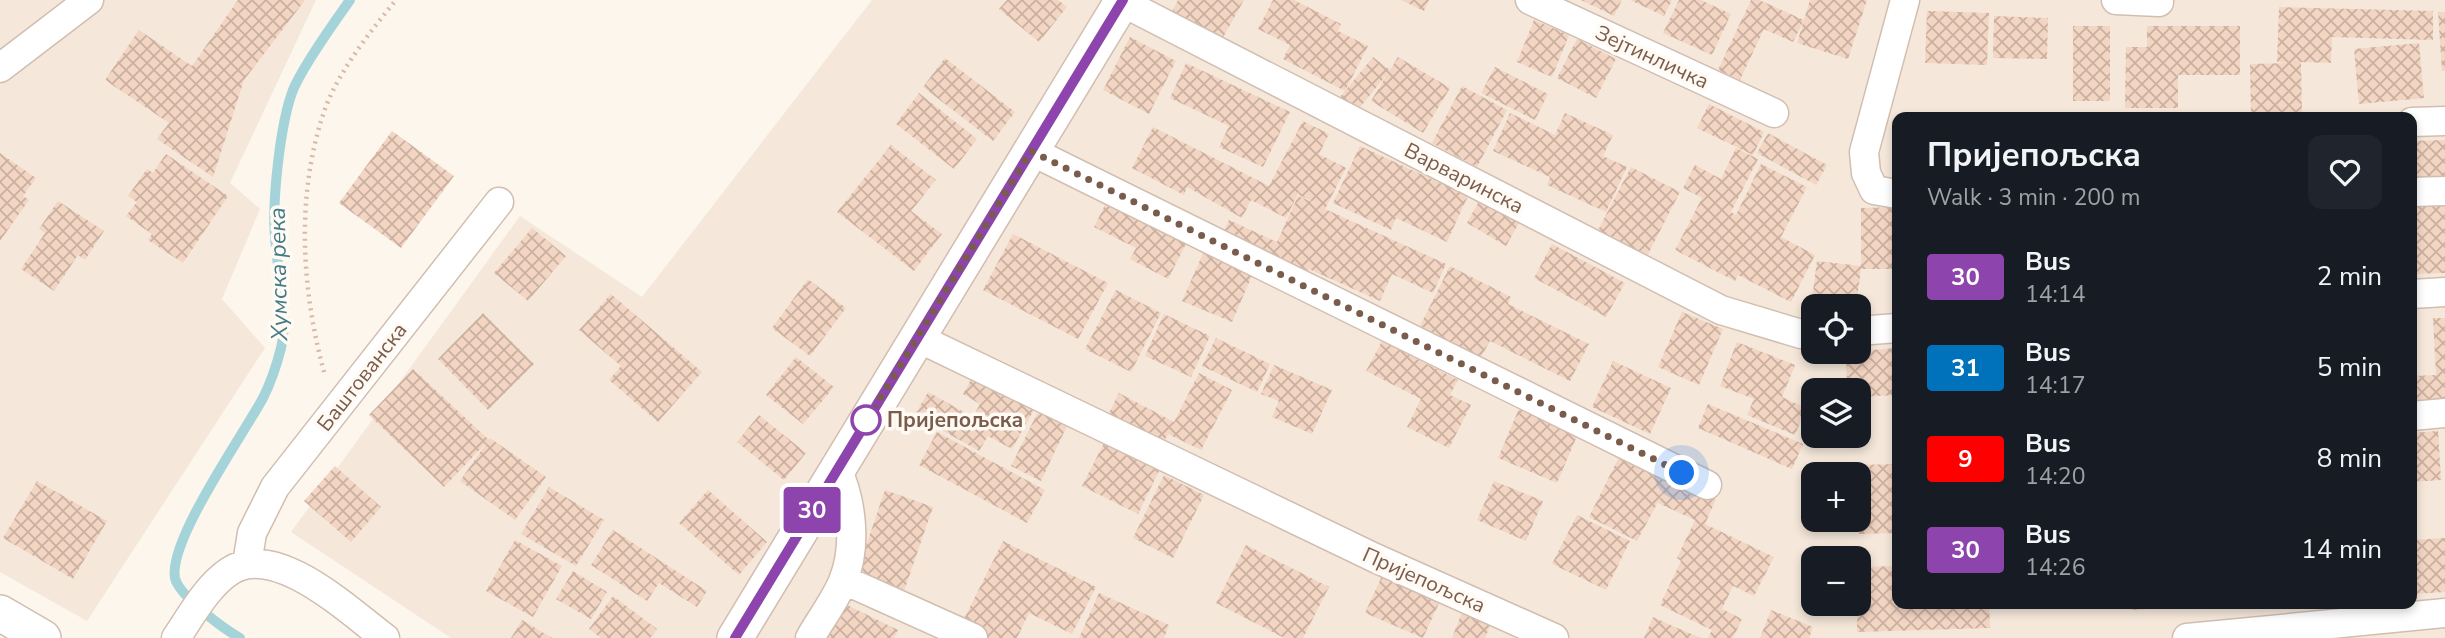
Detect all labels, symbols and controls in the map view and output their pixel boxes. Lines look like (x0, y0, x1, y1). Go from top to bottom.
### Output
street label: Зејтинличка (1591, 18, 1713, 96)
text: Пријепољска (1927, 133, 2141, 178)
button: heart (2308, 135, 2382, 209)
street label: Варваринска (1400, 136, 1528, 220)
text: Walk · 3 min · 200 m (1927, 182, 2140, 213)
water label: Хумска река (262, 207, 295, 342)
text: Bus (2025, 244, 2071, 279)
text: 2 min (2317, 259, 2382, 294)
text: 30 (1951, 261, 1980, 293)
text: 14:14 (2025, 279, 2085, 310)
map controls (1801, 294, 1871, 616)
button: locate (1801, 294, 1871, 364)
street label: Баштованска (311, 317, 413, 437)
text: Bus (2025, 335, 2071, 370)
text: 5 min (2317, 350, 2382, 385)
text: 31 (1951, 352, 1980, 384)
text: 14:17 (2025, 370, 2085, 401)
button: layers (1801, 378, 1871, 448)
marker: Пријепољска (851, 405, 881, 435)
place label: Пријепољска (887, 406, 1023, 434)
text: Bus (2025, 426, 2071, 461)
text: 8 min (2317, 441, 2382, 476)
text: 9 (1958, 443, 1973, 475)
your location (1664, 455, 1699, 490)
text: 14:20 (2025, 461, 2085, 492)
button: + (1801, 462, 1871, 532)
line badge: 30 (780, 487, 844, 533)
text: 30 (798, 494, 826, 526)
text: Bus (2025, 517, 2071, 552)
text: 14 min (2301, 532, 2382, 567)
text: 30 (1951, 534, 1980, 566)
street label: Пријепољска (1358, 540, 1490, 620)
button: − (1801, 546, 1871, 616)
text: 14:26 (2025, 552, 2085, 583)

